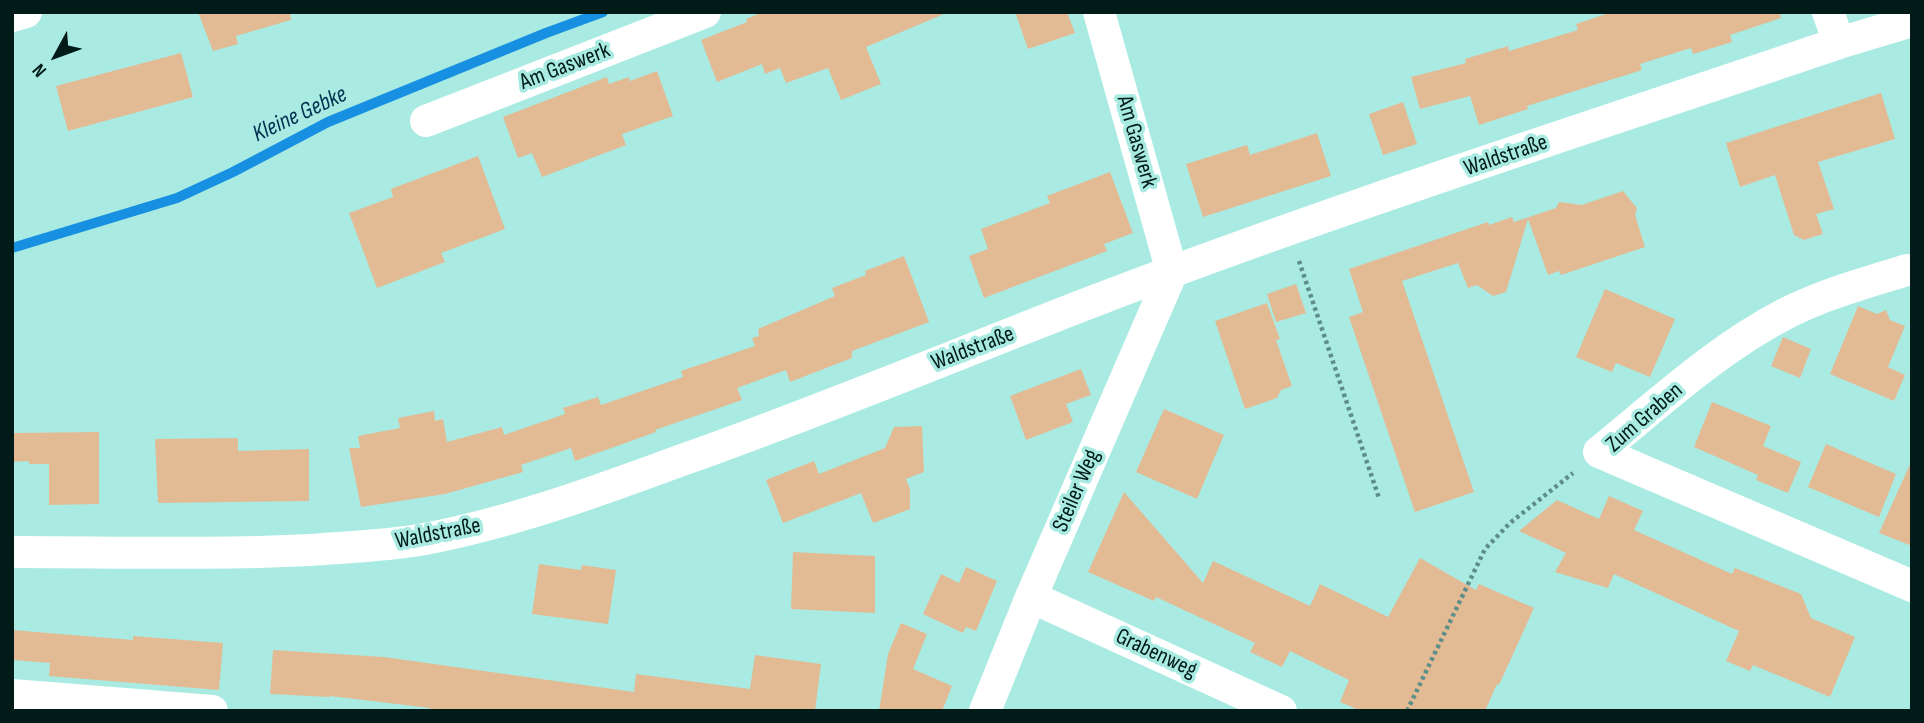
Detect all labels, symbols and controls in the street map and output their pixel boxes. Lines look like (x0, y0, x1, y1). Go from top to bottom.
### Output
north arrow (21, 21, 91, 91)
street label: Am Gaswerk (516, 37, 614, 97)
text: N (28, 59, 52, 81)
water label: Kleine Gebke (248, 81, 352, 149)
street label: Am Gaswerk (1110, 93, 1162, 191)
street label: Waldstraße (1461, 129, 1551, 183)
street label: Waldstraße (928, 321, 1018, 377)
street label: Zum Graben (1601, 377, 1689, 459)
street label: Steiler Weg (1047, 446, 1107, 536)
street label: Waldstraße (393, 512, 483, 556)
street label: Grabenweg (1111, 623, 1201, 685)

